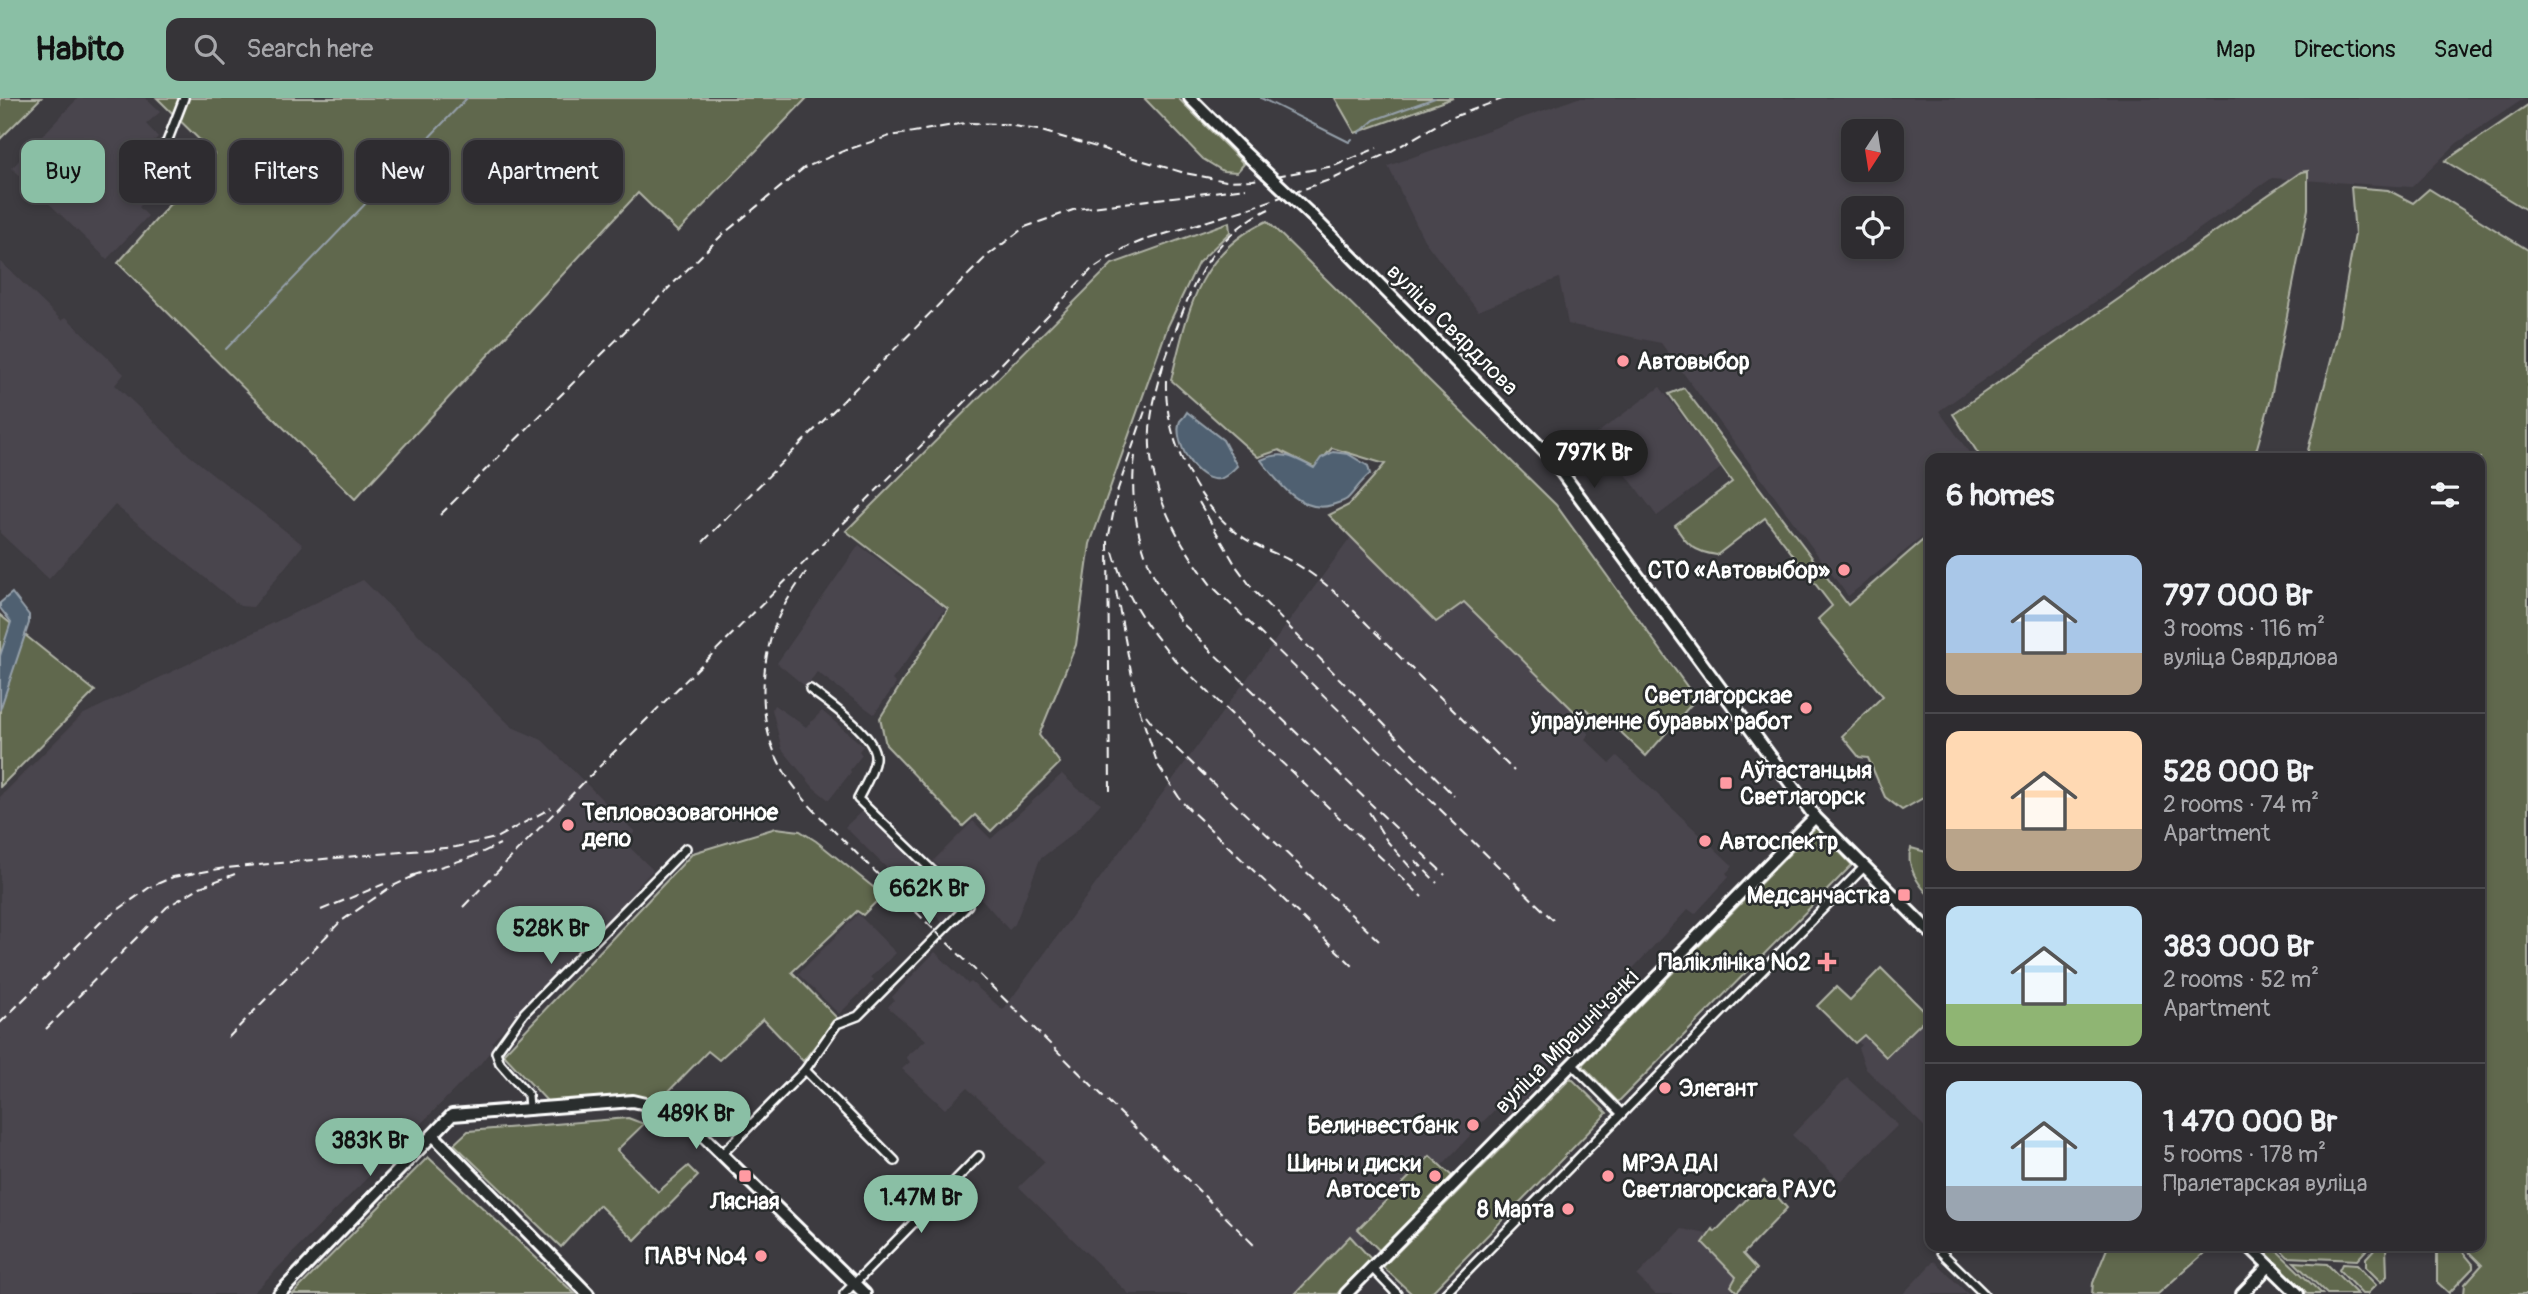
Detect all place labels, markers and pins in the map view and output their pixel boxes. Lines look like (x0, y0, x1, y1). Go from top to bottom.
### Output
place label: Автовыбор (1637, 347, 1750, 376)
marker: Автовыбор (1615, 353, 1631, 369)
pin: 797K Br (1529, 430, 1659, 490)
place label: СТО «Автовыбор» (1648, 556, 1830, 585)
marker: СТО «Автовыбор» (1836, 562, 1852, 578)
place label: Светлагорскае ўпраўленне буравых работ (1530, 681, 1793, 736)
marker: Светлагорскае ўпраўленне буравых работ (1798, 700, 1814, 716)
place label: Аўтастанцыя Светлагорск (1740, 756, 1872, 811)
marker: Аўтастанцыя Светлагорск (1718, 775, 1734, 791)
place label: Тепловозовагонное депо (581, 798, 779, 853)
marker: Тепловозовагонное депо (560, 817, 576, 833)
place label: Автоспектр (1719, 827, 1838, 856)
marker: Автоспектр (1697, 833, 1713, 849)
pin: 662K Br (864, 866, 994, 926)
place label: Медсанчастка (1747, 881, 1890, 910)
marker: Медсанчастка (1896, 887, 1912, 903)
pin: 528K Br (486, 906, 616, 966)
place label: Паліклініка №2 (1658, 948, 1811, 977)
marker: Паліклініка №2 (1817, 952, 1837, 972)
place label: Элегант (1679, 1074, 1758, 1103)
marker: Элегант (1657, 1080, 1673, 1096)
pin: 489K Br (631, 1091, 761, 1151)
place label: Белинвестбанк (1307, 1111, 1459, 1140)
marker: Белинвестбанк (1465, 1117, 1481, 1133)
pin: 383K Br (305, 1118, 435, 1178)
place label: Шины и диски Автосеть (1287, 1149, 1422, 1204)
place label: МРЭА ДАІ Светлагорскага РАУС (1622, 1149, 1836, 1204)
marker: Лясная (737, 1168, 753, 1184)
marker: Шины и диски Автосеть (1427, 1168, 1443, 1184)
marker: МРЭА ДАІ Светлагорскага РАУС (1600, 1168, 1616, 1184)
pin: 1.47M Br (849, 1176, 993, 1235)
place label: Лясная (709, 1187, 780, 1216)
place label: 8 Марта (1477, 1195, 1554, 1224)
marker: 8 Марта (1560, 1201, 1576, 1217)
place label: ПАВЧ №4 (645, 1242, 748, 1271)
marker: ПАВЧ №4 (753, 1248, 769, 1264)

